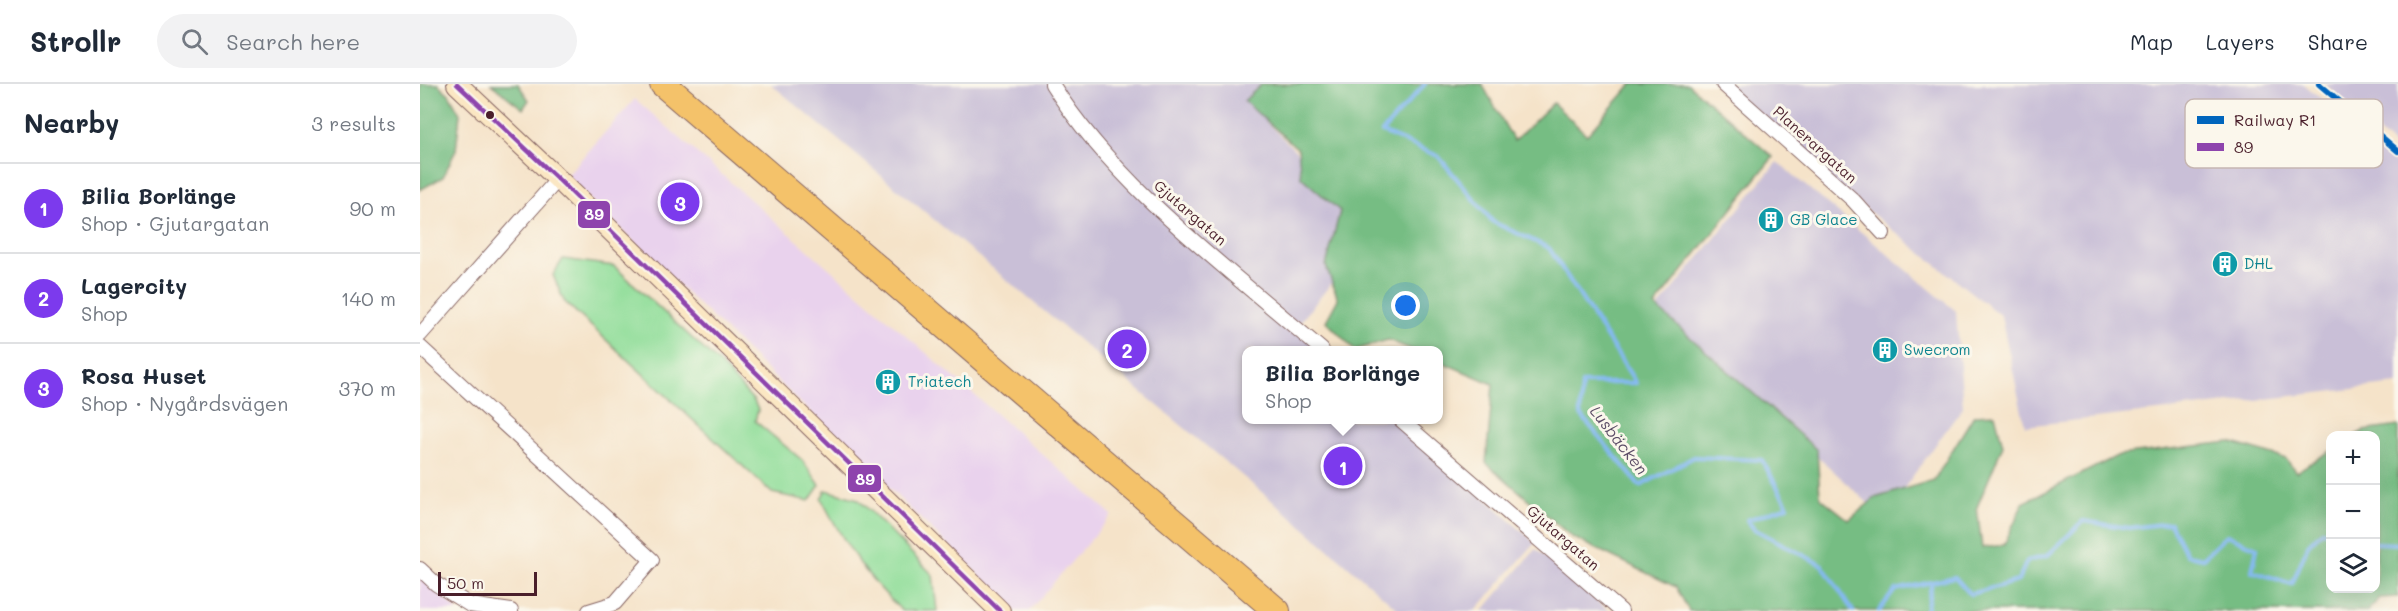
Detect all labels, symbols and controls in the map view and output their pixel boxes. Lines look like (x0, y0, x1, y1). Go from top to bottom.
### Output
search box (157, 14, 577, 68)
text: Strollr (30, 23, 121, 59)
icon: search (178, 25, 211, 58)
text: Search here (226, 27, 360, 56)
text: Map (2130, 28, 2173, 55)
text: Layers (2206, 28, 2275, 55)
text: Share (2308, 28, 2368, 55)
legend (2185, 99, 2383, 168)
street label: Planerargatan (1769, 101, 1862, 187)
text: Nearby (24, 106, 119, 140)
unlabelled marker (484, 109, 496, 121)
text: Railway R1 (2234, 109, 2316, 130)
text: 3 results (311, 110, 396, 136)
text: 89 (2234, 136, 2253, 157)
street label: Gjutargatan (1150, 175, 1231, 249)
pin: 3 (660, 180, 700, 224)
text: Bilia Borlänge (81, 181, 236, 210)
text: 1 (39, 195, 48, 221)
text: 90 m (350, 195, 396, 221)
line badge: 89 (577, 200, 611, 229)
text: 89 (584, 203, 604, 224)
building icon: GB Glace (1756, 205, 1786, 235)
place label: GB Glace (1790, 209, 1858, 229)
text: Shop · Gjutargatan (81, 210, 269, 236)
building icon: DHL (2210, 249, 2240, 279)
place label: DHL (2244, 253, 2273, 273)
text: Lagercity (81, 271, 187, 300)
text: 2 (38, 285, 49, 311)
text: 140 m (341, 285, 396, 311)
your location (1391, 291, 1420, 320)
text: Shop (81, 300, 128, 326)
pin: 2 (1108, 326, 1146, 372)
building icon: Swecrom (1870, 335, 1900, 365)
place label: Swecrom (1904, 339, 1971, 359)
popup (1242, 346, 1443, 424)
text: Bilia Borlänge (1265, 358, 1420, 387)
text: Rosa Huset (81, 361, 206, 390)
building icon: Triatech (873, 367, 903, 397)
place label: Triatech (908, 371, 971, 391)
text: 3 (38, 375, 50, 401)
text: 370 m (338, 375, 396, 401)
text: Shop (1265, 387, 1312, 413)
text: Shop · Nygårdsvägen (81, 390, 288, 416)
water label: Lusbäcken (1586, 401, 1653, 478)
map controls (2326, 431, 2380, 593)
button: + (2326, 431, 2380, 485)
pin: 1 (1324, 444, 1362, 488)
line badge: 89 (847, 464, 882, 493)
text: 89 (855, 468, 875, 489)
button: − (2326, 485, 2380, 539)
street label: Gjutargatan (1523, 500, 1604, 574)
button: layers (2326, 539, 2380, 593)
scale bar (438, 569, 537, 596)
text: 50 m (447, 572, 484, 593)

